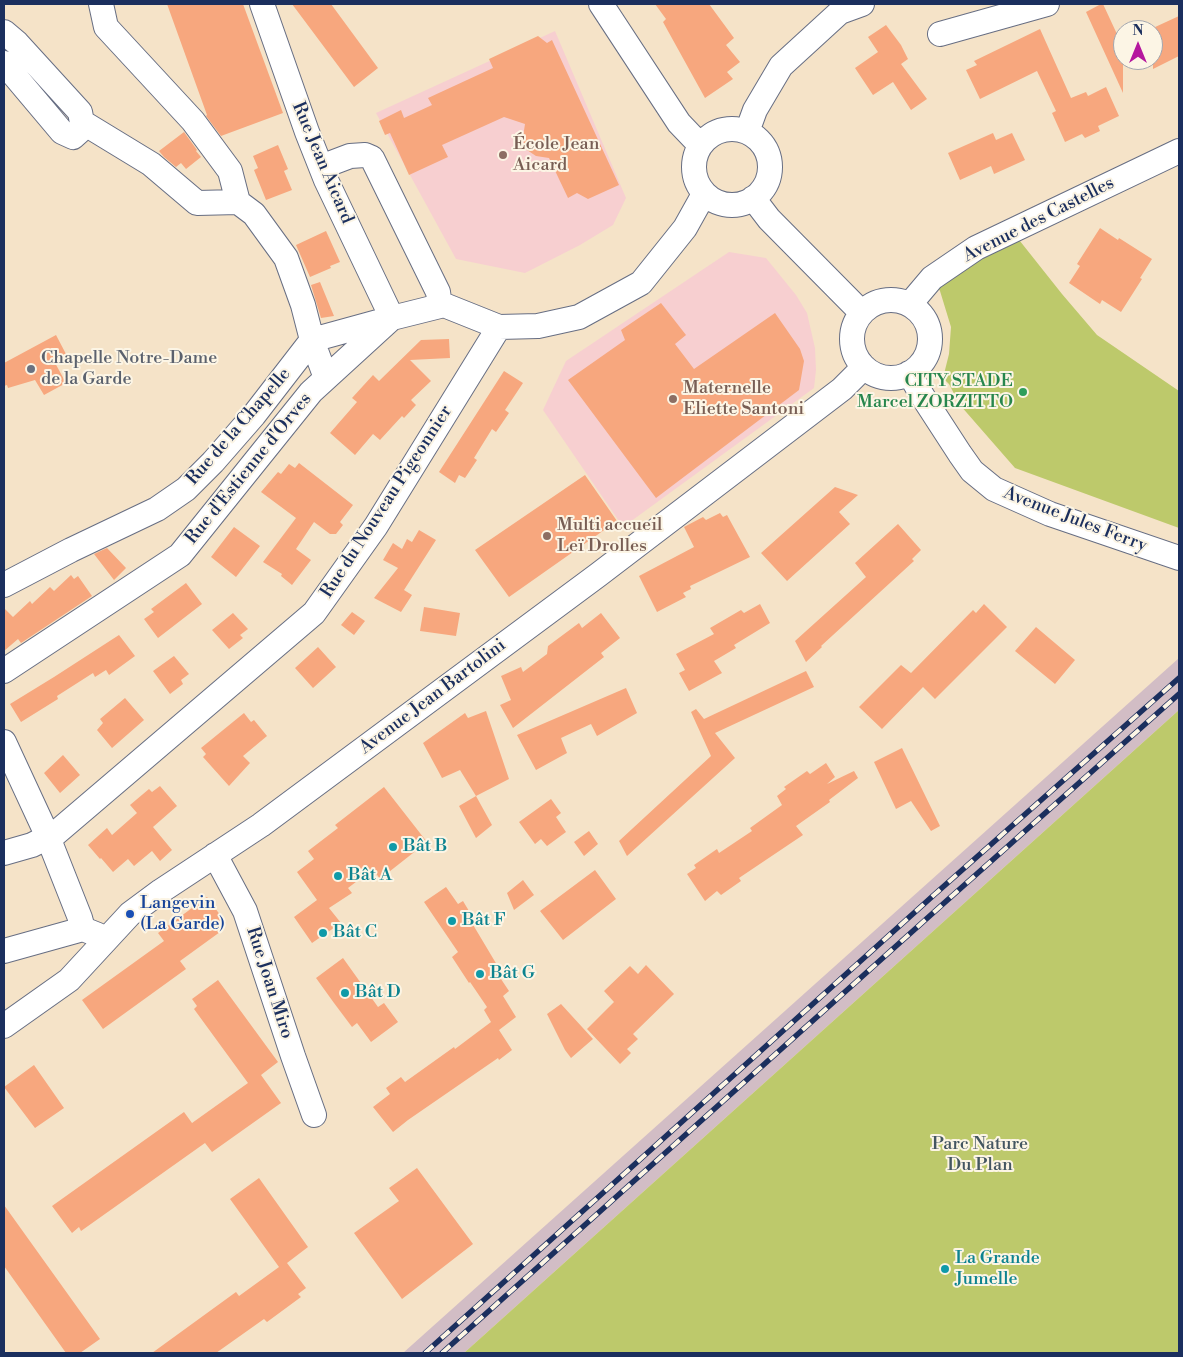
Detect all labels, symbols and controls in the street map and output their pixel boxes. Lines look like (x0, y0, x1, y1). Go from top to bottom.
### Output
north arrow (1113, 20, 1163, 70)
text: N (1132, 22, 1144, 40)
street label: Rue Jean Aicard (287, 99, 357, 227)
place label: École Jean Aicard (513, 134, 599, 176)
marker: École Jean Aicard (497, 149, 509, 161)
street label: Avenue des Castelles (960, 173, 1118, 267)
place label: Chapelle Notre-Dame de la Garde (41, 348, 217, 390)
marker: Chapelle Notre-Dame de la Garde (25, 363, 37, 375)
street label: Rue de la Chapelle (182, 364, 296, 490)
place label: CITY STADE Marcel ZORZITTO (857, 371, 1013, 414)
place label: Maternelle Eliette Santoni (683, 378, 804, 420)
marker: CITY STADE Marcel ZORZITTO (1017, 386, 1029, 398)
street label: Rue d'Estienne d'Orves (181, 389, 317, 549)
marker: Maternelle Eliette Santoni (667, 393, 679, 405)
street label: Rue du Nouveau Pigeonnier (317, 402, 457, 602)
street label: Avenue Jules Ferry (1000, 483, 1150, 557)
place label: Multi accueil Leï Drolles (557, 515, 662, 558)
marker: Multi accueil Leï Drolles (541, 530, 553, 542)
street label: Avenue Jean Bartolini (356, 635, 510, 759)
place label: Bât B (403, 836, 447, 858)
marker: Bât B (387, 841, 399, 853)
place label: Bât A (348, 865, 392, 887)
marker: Bât A (332, 870, 344, 882)
place label: Langevin (La Garde) (140, 893, 225, 936)
marker: Langevin (La Garde) (124, 908, 136, 920)
place label: Bât F (462, 910, 506, 932)
marker: Bât F (446, 915, 458, 927)
place label: Bât C (333, 922, 377, 944)
street label: Rue Joan Miro (241, 924, 297, 1042)
marker: Bât C (317, 927, 329, 939)
place label: Bât G (490, 963, 535, 985)
marker: Bât G (474, 968, 486, 980)
place label: Bât D (355, 982, 401, 1004)
marker: Bât D (339, 987, 351, 999)
park label: Parc Nature Du Plan (932, 1134, 1028, 1176)
place label: La Grande Jumelle (955, 1248, 1040, 1290)
marker: La Grande Jumelle (939, 1263, 951, 1275)

